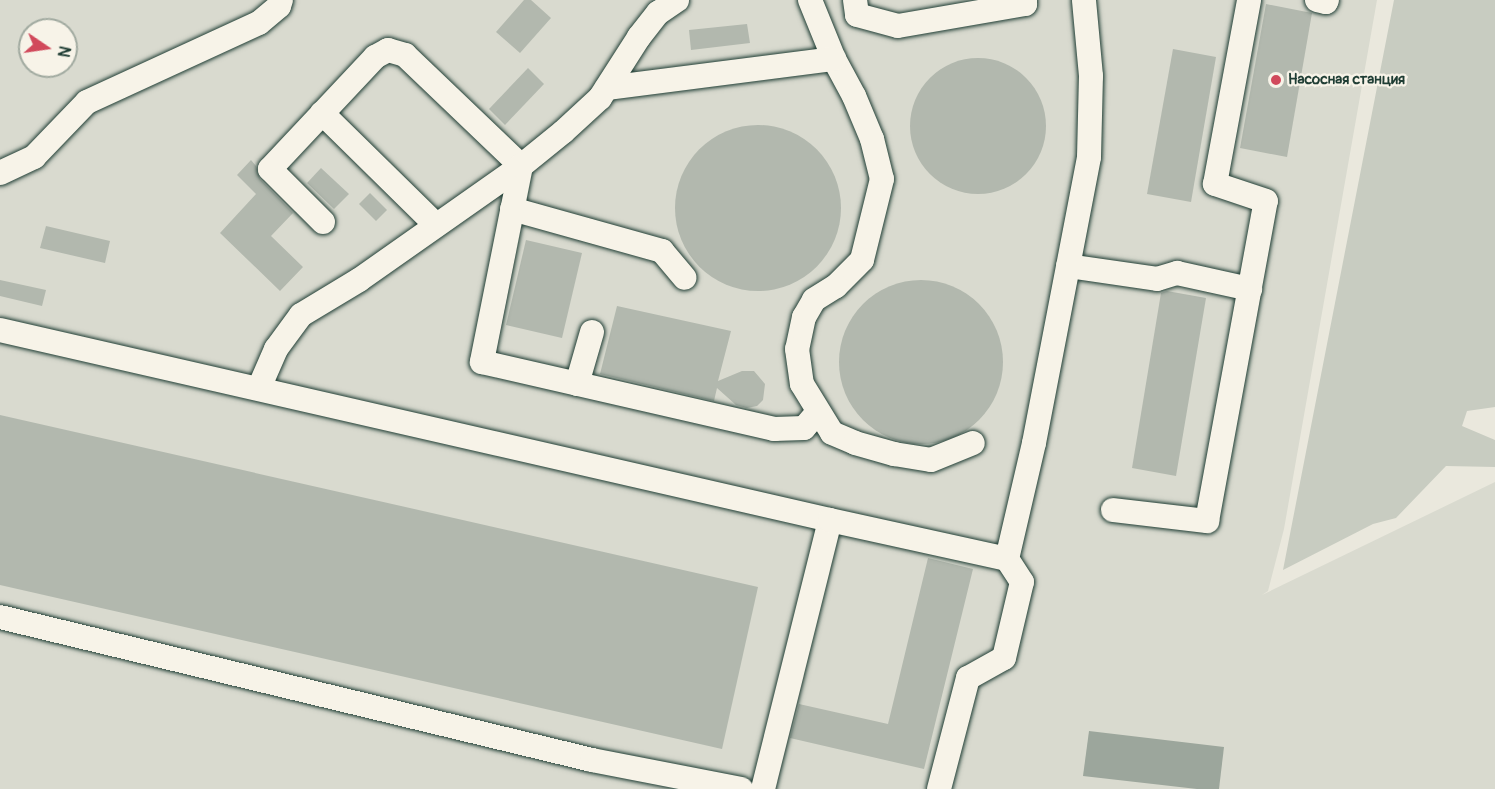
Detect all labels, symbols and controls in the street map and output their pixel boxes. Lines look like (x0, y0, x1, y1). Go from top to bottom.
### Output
north arrow (18, 18, 78, 78)
text: N (53, 44, 75, 59)
place label: Насосная станция (1288, 71, 1405, 89)
marker: Насосная станция (1269, 73, 1283, 87)

